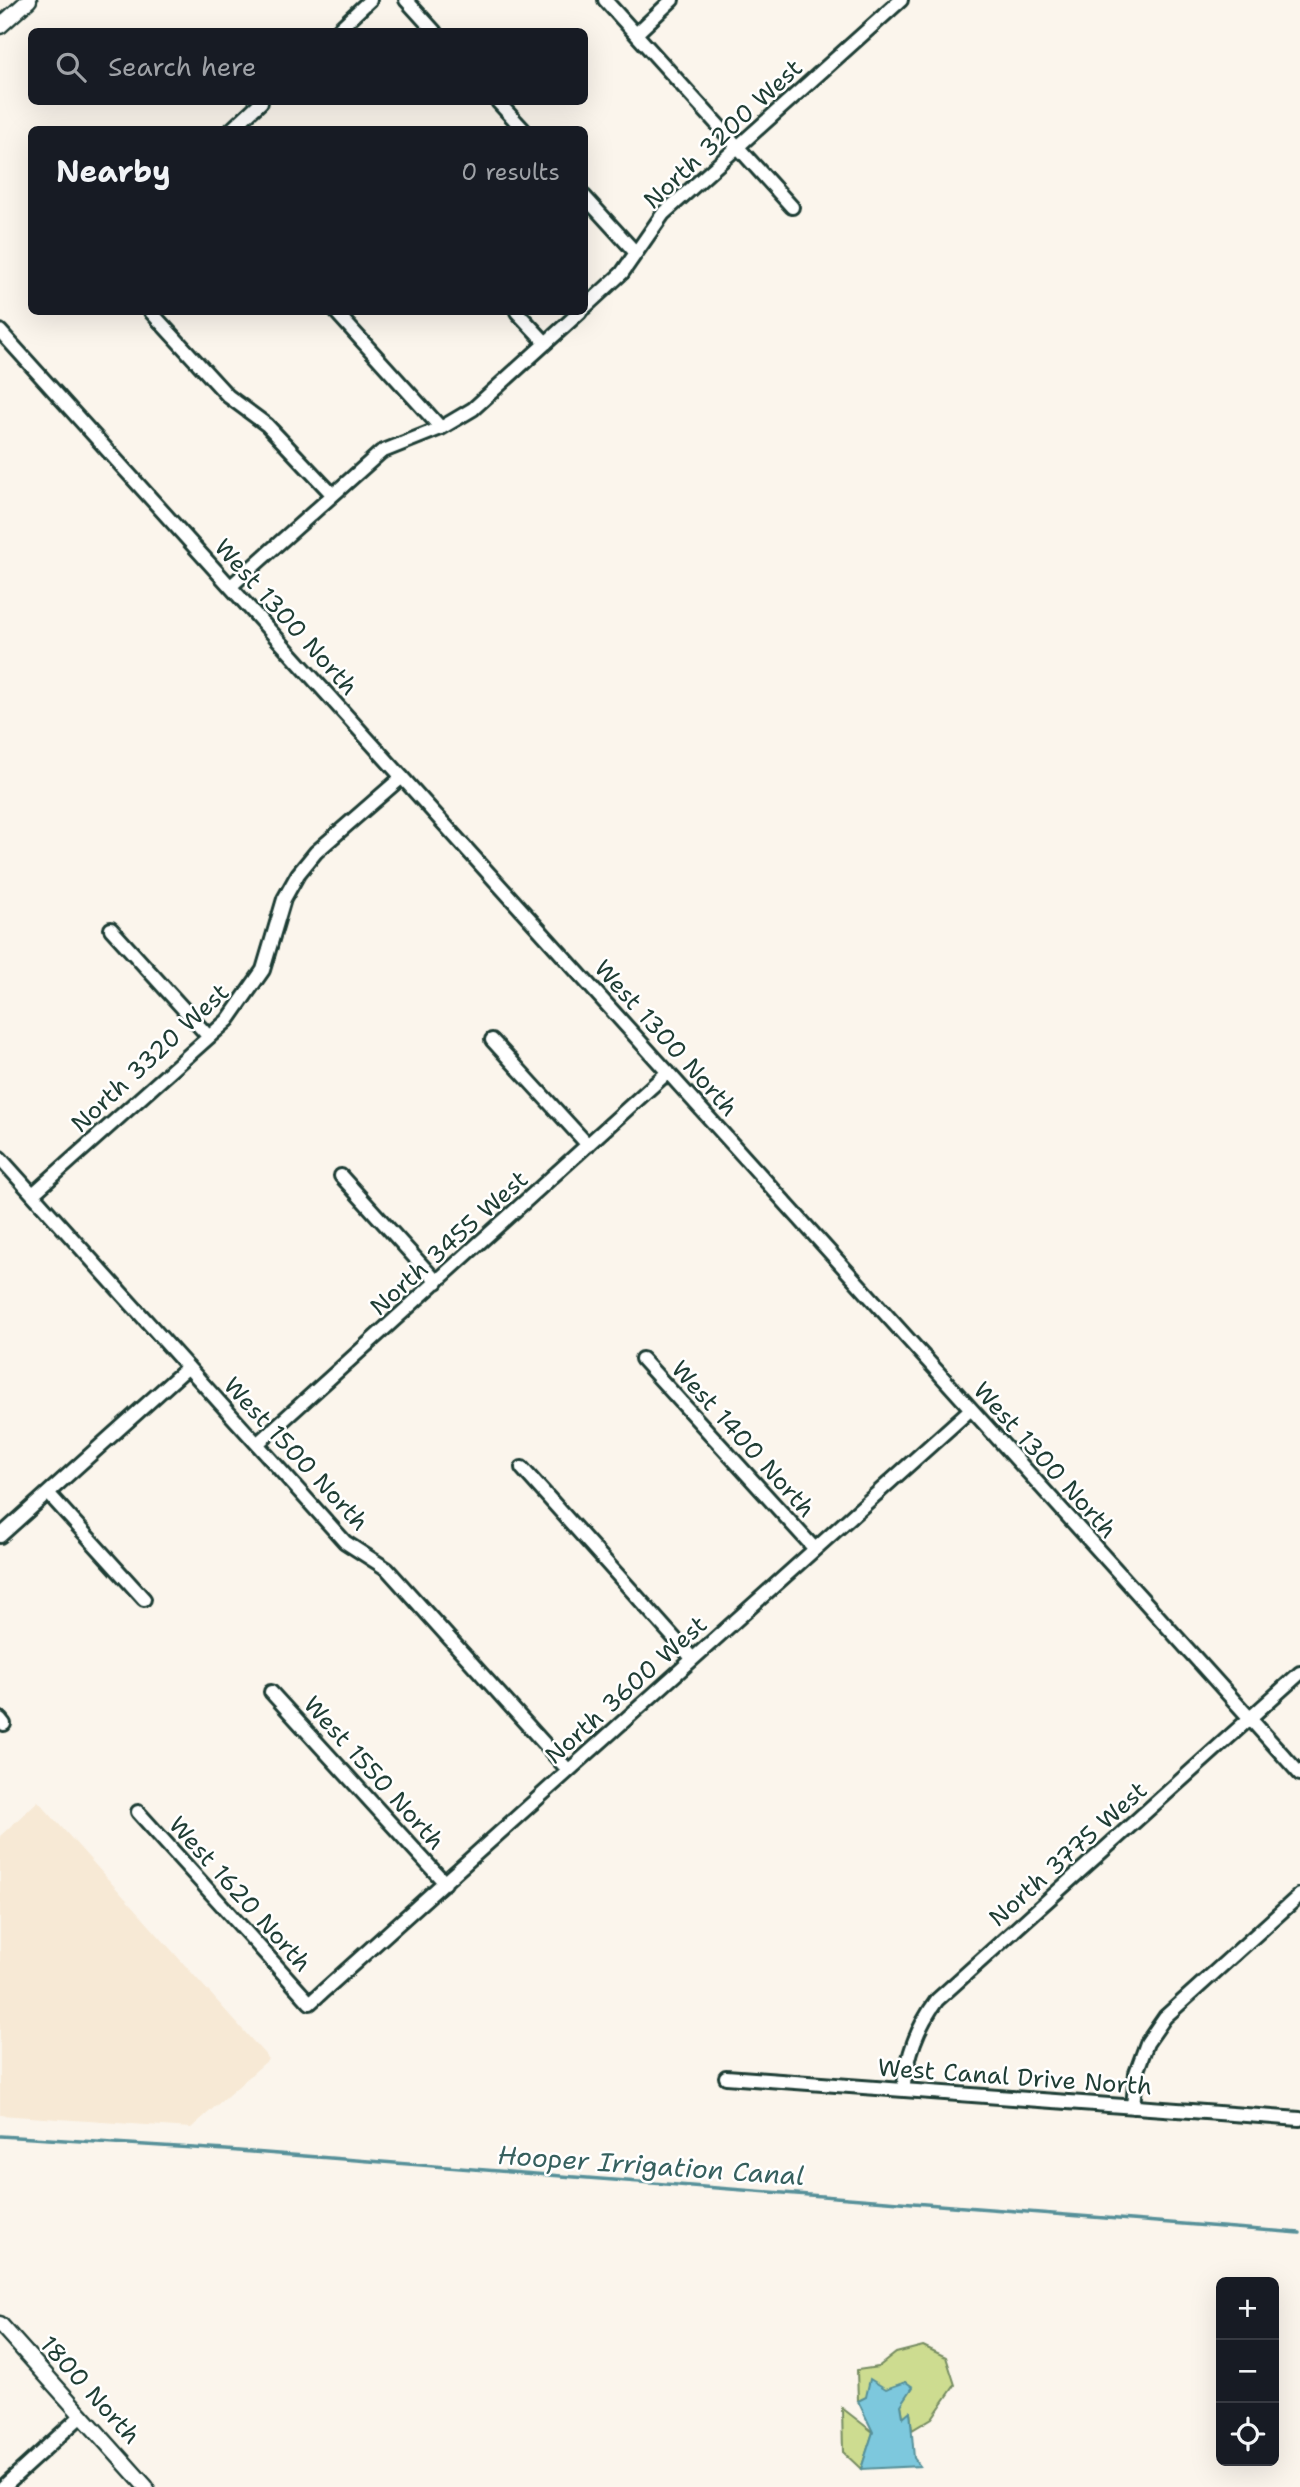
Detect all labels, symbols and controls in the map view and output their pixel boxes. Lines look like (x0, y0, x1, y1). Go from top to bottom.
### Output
search box (28, 28, 588, 105)
icon: search (52, 48, 90, 86)
text: Search here (108, 49, 257, 84)
street label: North 3200 West (637, 52, 809, 216)
text: Nearby (56, 151, 171, 192)
text: 0 results (461, 157, 560, 187)
street label: West 1300 North (207, 532, 365, 702)
street label: West 1300 North (587, 953, 745, 1123)
street label: North 3320 West (64, 976, 236, 1140)
street label: North 3455 West (363, 1163, 535, 1323)
street label: West 1400 North (664, 1354, 822, 1524)
street label: West 1500 North (216, 1370, 376, 1538)
street label: West 1300 North (966, 1375, 1124, 1545)
street label: North 3600 West (538, 1609, 714, 1771)
street label: West 1550 North (296, 1689, 452, 1857)
street label: North 3775 West (982, 1774, 1154, 1934)
street label: West 1620 North (162, 1809, 318, 1979)
street label: West Canal Drive North (877, 2051, 1153, 2103)
water label: Hooper Irrigation Canal (496, 2137, 806, 2193)
map controls (1216, 2277, 1279, 2466)
button: + (1216, 2277, 1279, 2340)
street label: 1800 North (33, 2329, 147, 2451)
button: − (1216, 2340, 1279, 2403)
button: locate (1216, 2403, 1279, 2466)

